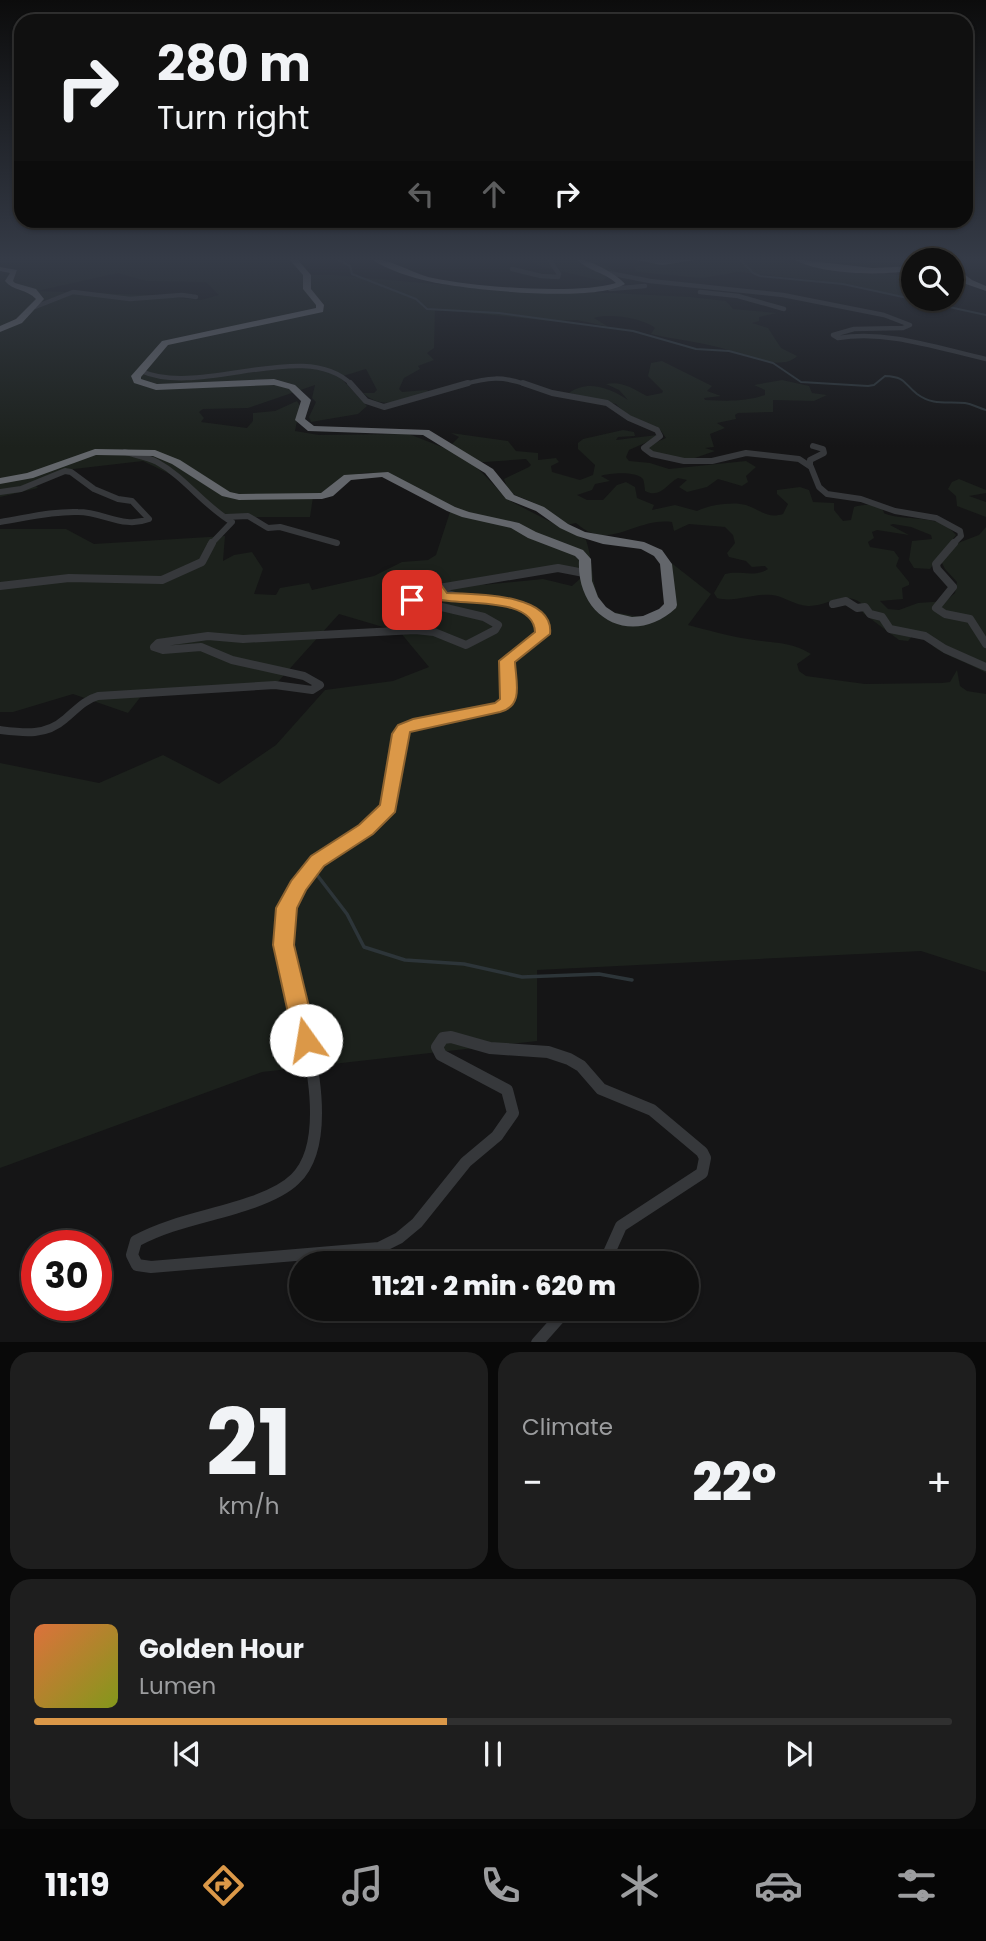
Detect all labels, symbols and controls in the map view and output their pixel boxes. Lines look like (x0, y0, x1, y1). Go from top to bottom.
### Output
text: 280 m (157, 30, 311, 98)
icon: right (42, 42, 133, 133)
text: Turn right (157, 95, 309, 140)
icon: left (402, 175, 440, 213)
icon: ahead (475, 175, 513, 213)
icon: right (548, 175, 586, 213)
map controls (901, 248, 964, 311)
button: search (901, 248, 964, 311)
pin (382, 570, 442, 630)
icon: arrive (393, 581, 431, 619)
position arrow (269, 1003, 343, 1077)
speed limit sign: 30 (21, 1230, 112, 1321)
text: 11:21 · 2 min · 620 m (372, 1268, 616, 1304)
text: 21 (206, 1379, 292, 1507)
text: Climate (522, 1411, 613, 1443)
text: 22° (692, 1446, 777, 1519)
text: − (522, 1456, 543, 1509)
text: + (926, 1456, 952, 1509)
text: km/h (218, 1490, 280, 1522)
text: Golden Hour (139, 1631, 304, 1667)
text: Lumen (139, 1670, 216, 1702)
icon: previous (168, 1735, 206, 1773)
icon: pause (474, 1735, 512, 1773)
icon: next (780, 1735, 818, 1773)
icon: directions (199, 1861, 248, 1910)
icon: music (338, 1861, 387, 1910)
icon: phone (476, 1861, 525, 1910)
icon: climate (615, 1861, 664, 1910)
icon: car (754, 1861, 803, 1910)
icon: filters (892, 1861, 941, 1910)
text: 11:19 (45, 1862, 110, 1907)

